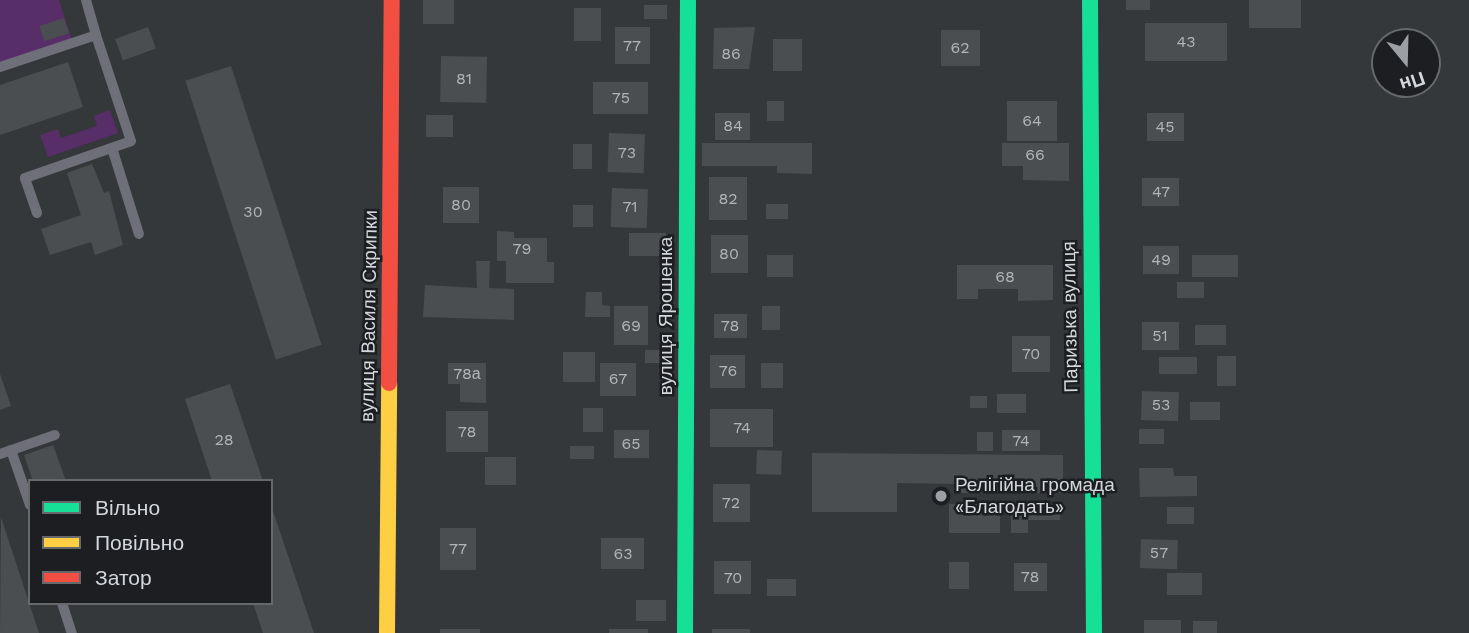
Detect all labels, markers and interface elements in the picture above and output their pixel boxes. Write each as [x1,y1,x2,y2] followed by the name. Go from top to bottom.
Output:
[1371,28,1441,98] north arrow
[1176,32,1196,52] house number: 43
[623,36,641,56] house number: 77
[950,38,970,58] house number: 62
[721,44,741,64] house number: 86
[1397,66,1428,96] text: Пн
[456,69,472,89] house number: 81
[612,88,630,108] house number: 75
[1022,111,1042,131] house number: 64
[723,116,743,136] house number: 84
[1155,117,1175,137] house number: 45
[618,143,636,163] house number: 73
[1025,145,1045,165] house number: 66
[1152,182,1170,202] house number: 47
[718,189,738,209] house number: 82
[451,195,471,215] house number: 80
[622,197,638,217] house number: 71
[243,202,263,222] house number: 30
[356,210,382,422] street label: вулиця Василя Скрипки
[655,237,677,395] street label: вулиця Ярошенка
[513,239,531,259] house number: 79
[1057,241,1083,393] street label: Паризька вулиця
[719,244,739,264] house number: 80
[1151,250,1171,270] house number: 49
[995,267,1015,287] house number: 68
[621,316,641,336] house number: 69
[721,316,739,336] house number: 78
[1152,326,1168,346] house number: 51
[1022,344,1040,364] house number: 70
[719,361,737,381] house number: 76
[453,364,481,384] house number: 78а
[609,369,627,389] house number: 67
[1152,395,1170,415] house number: 53
[733,418,751,438] house number: 74
[458,422,476,442] house number: 78
[214,430,234,450] house number: 28
[1012,431,1030,451] house number: 74
[621,434,641,454] house number: 65
[955,474,1115,518] place label: Релігійна громада «Благодать»
[28,479,273,605] legend
[933,488,949,504] marker: Релігійна громада «Благодать»
[722,493,740,513] house number: 72
[95,495,160,520] text: Вільно
[95,530,184,555] text: Повільно
[449,539,467,559] house number: 77
[1150,543,1168,563] house number: 57
[613,544,633,564] house number: 63
[95,565,152,590] text: Затор
[1021,567,1039,587] house number: 78
[724,568,742,588] house number: 70

